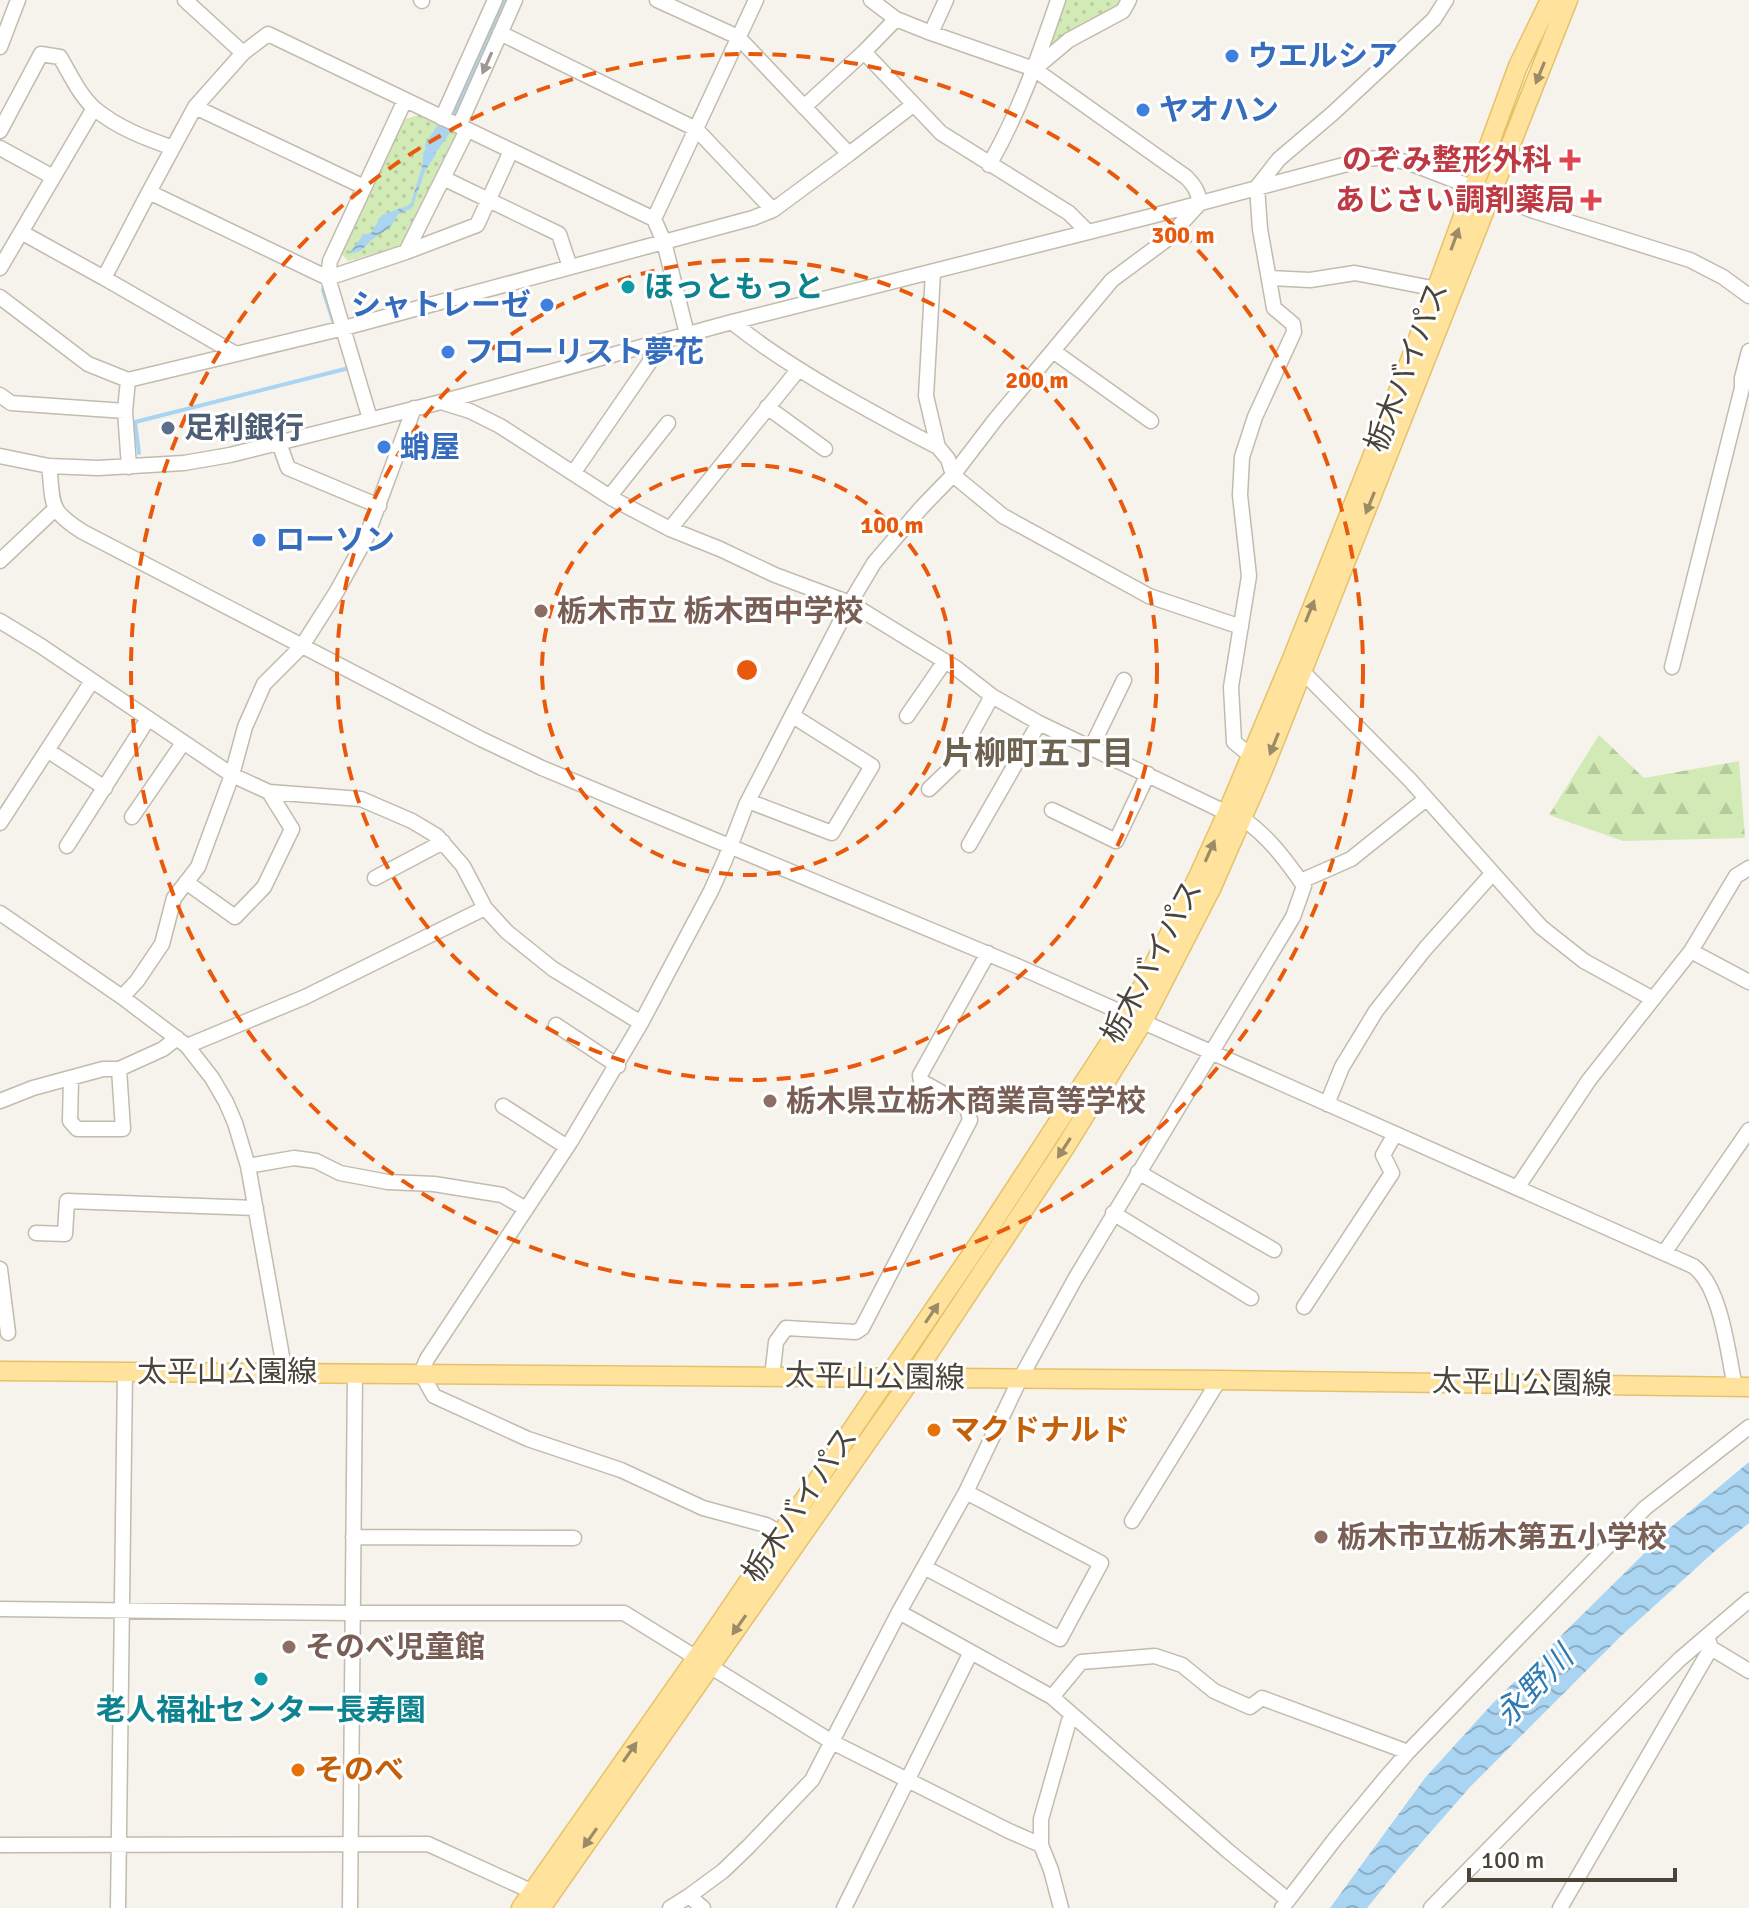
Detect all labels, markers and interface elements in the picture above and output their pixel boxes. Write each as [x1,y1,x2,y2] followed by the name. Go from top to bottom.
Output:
[1248,38,1398,75] place label: ウエルシア
[1223,47,1241,65] marker: ウエルシア
[480,51,493,75] one-way arrow
[1533,61,1546,85] one-way arrow
[1159,92,1279,129] place label: ヤオハン
[1134,101,1152,119] marker: ヤオハン
[1342,142,1552,179] place label: のぞみ整形外科
[1559,149,1581,171] marker: のぞみ整形外科
[1335,182,1575,219] place label: あじさい調剤薬局
[1582,191,1600,209] marker: あじさい調剤薬局
[1151,220,1215,250] text: 300 m
[1449,226,1462,250] one-way arrow
[644,269,824,306] place label: ほっともっと
[1358,277,1456,457] street label: 栃木バイパス
[619,278,637,296] marker: ほっともっと
[351,287,531,324] place label: シャトレーゼ
[538,296,556,314] marker: シャトレーゼ
[464,334,704,371] place label: フローリスト夢花
[439,343,457,361] marker: フローリスト夢花
[1005,365,1069,395] text: 200 m
[184,410,304,447] place label: 足利銀行
[159,419,177,437] marker: 足利銀行
[400,429,460,466] place label: 蛸屋
[375,438,393,456] marker: 蛸屋
[1363,491,1376,515] one-way arrow
[860,510,924,540] text: 100 m
[275,522,395,559] place label: ローソン
[250,531,268,549] marker: ローソン
[557,593,864,630] place label: 栃木市立 栃木西中学校
[1304,599,1317,623] one-way arrow
[532,602,550,620] marker: 栃木市立 栃木西中学校
[733,656,761,684] centre of rings
[1267,732,1280,756] one-way arrow
[942,734,1134,773] district label: 片柳町五丁目
[1203,839,1216,863] one-way arrow
[1094,874,1210,1050] street label: 栃木バイパス
[786,1083,1146,1120] place label: 栃木県立栃木商業高等学校
[761,1092,779,1110] marker: 栃木県立栃木商業高等学校
[1057,1138,1072,1159] one-way arrow
[924,1303,939,1324] one-way arrow
[137,1354,317,1391] street label: 太平山公園線
[785,1357,965,1397] street label: 太平山公園線
[1432,1363,1612,1403] street label: 太平山公園線
[950,1412,1130,1449] place label: マクドナルド
[735,1420,865,1590] street label: 栃木バイパス
[925,1421,943,1439] marker: マクドナルド
[1337,1519,1667,1556] place label: 栃木市立栃木第五小学校
[1312,1528,1330,1546] marker: 栃木市立栃木第五小学校
[732,1614,747,1635] one-way arrow
[305,1629,485,1666] place label: そのべ児童館
[1487,1636,1583,1734] water label: 永野川
[280,1638,298,1656] marker: そのべ児童館
[252,1670,270,1688] marker: 老人福祉センター長寿園
[96,1692,426,1729] place label: 老人福祉センター長寿園
[622,1742,637,1763] one-way arrow
[314,1752,404,1789] place label: そのべ
[289,1761,307,1779] marker: そのべ
[583,1828,598,1849] one-way arrow
[1469,1832,1675,1882] scale bar
[1481,1845,1544,1875] text: 100 m

